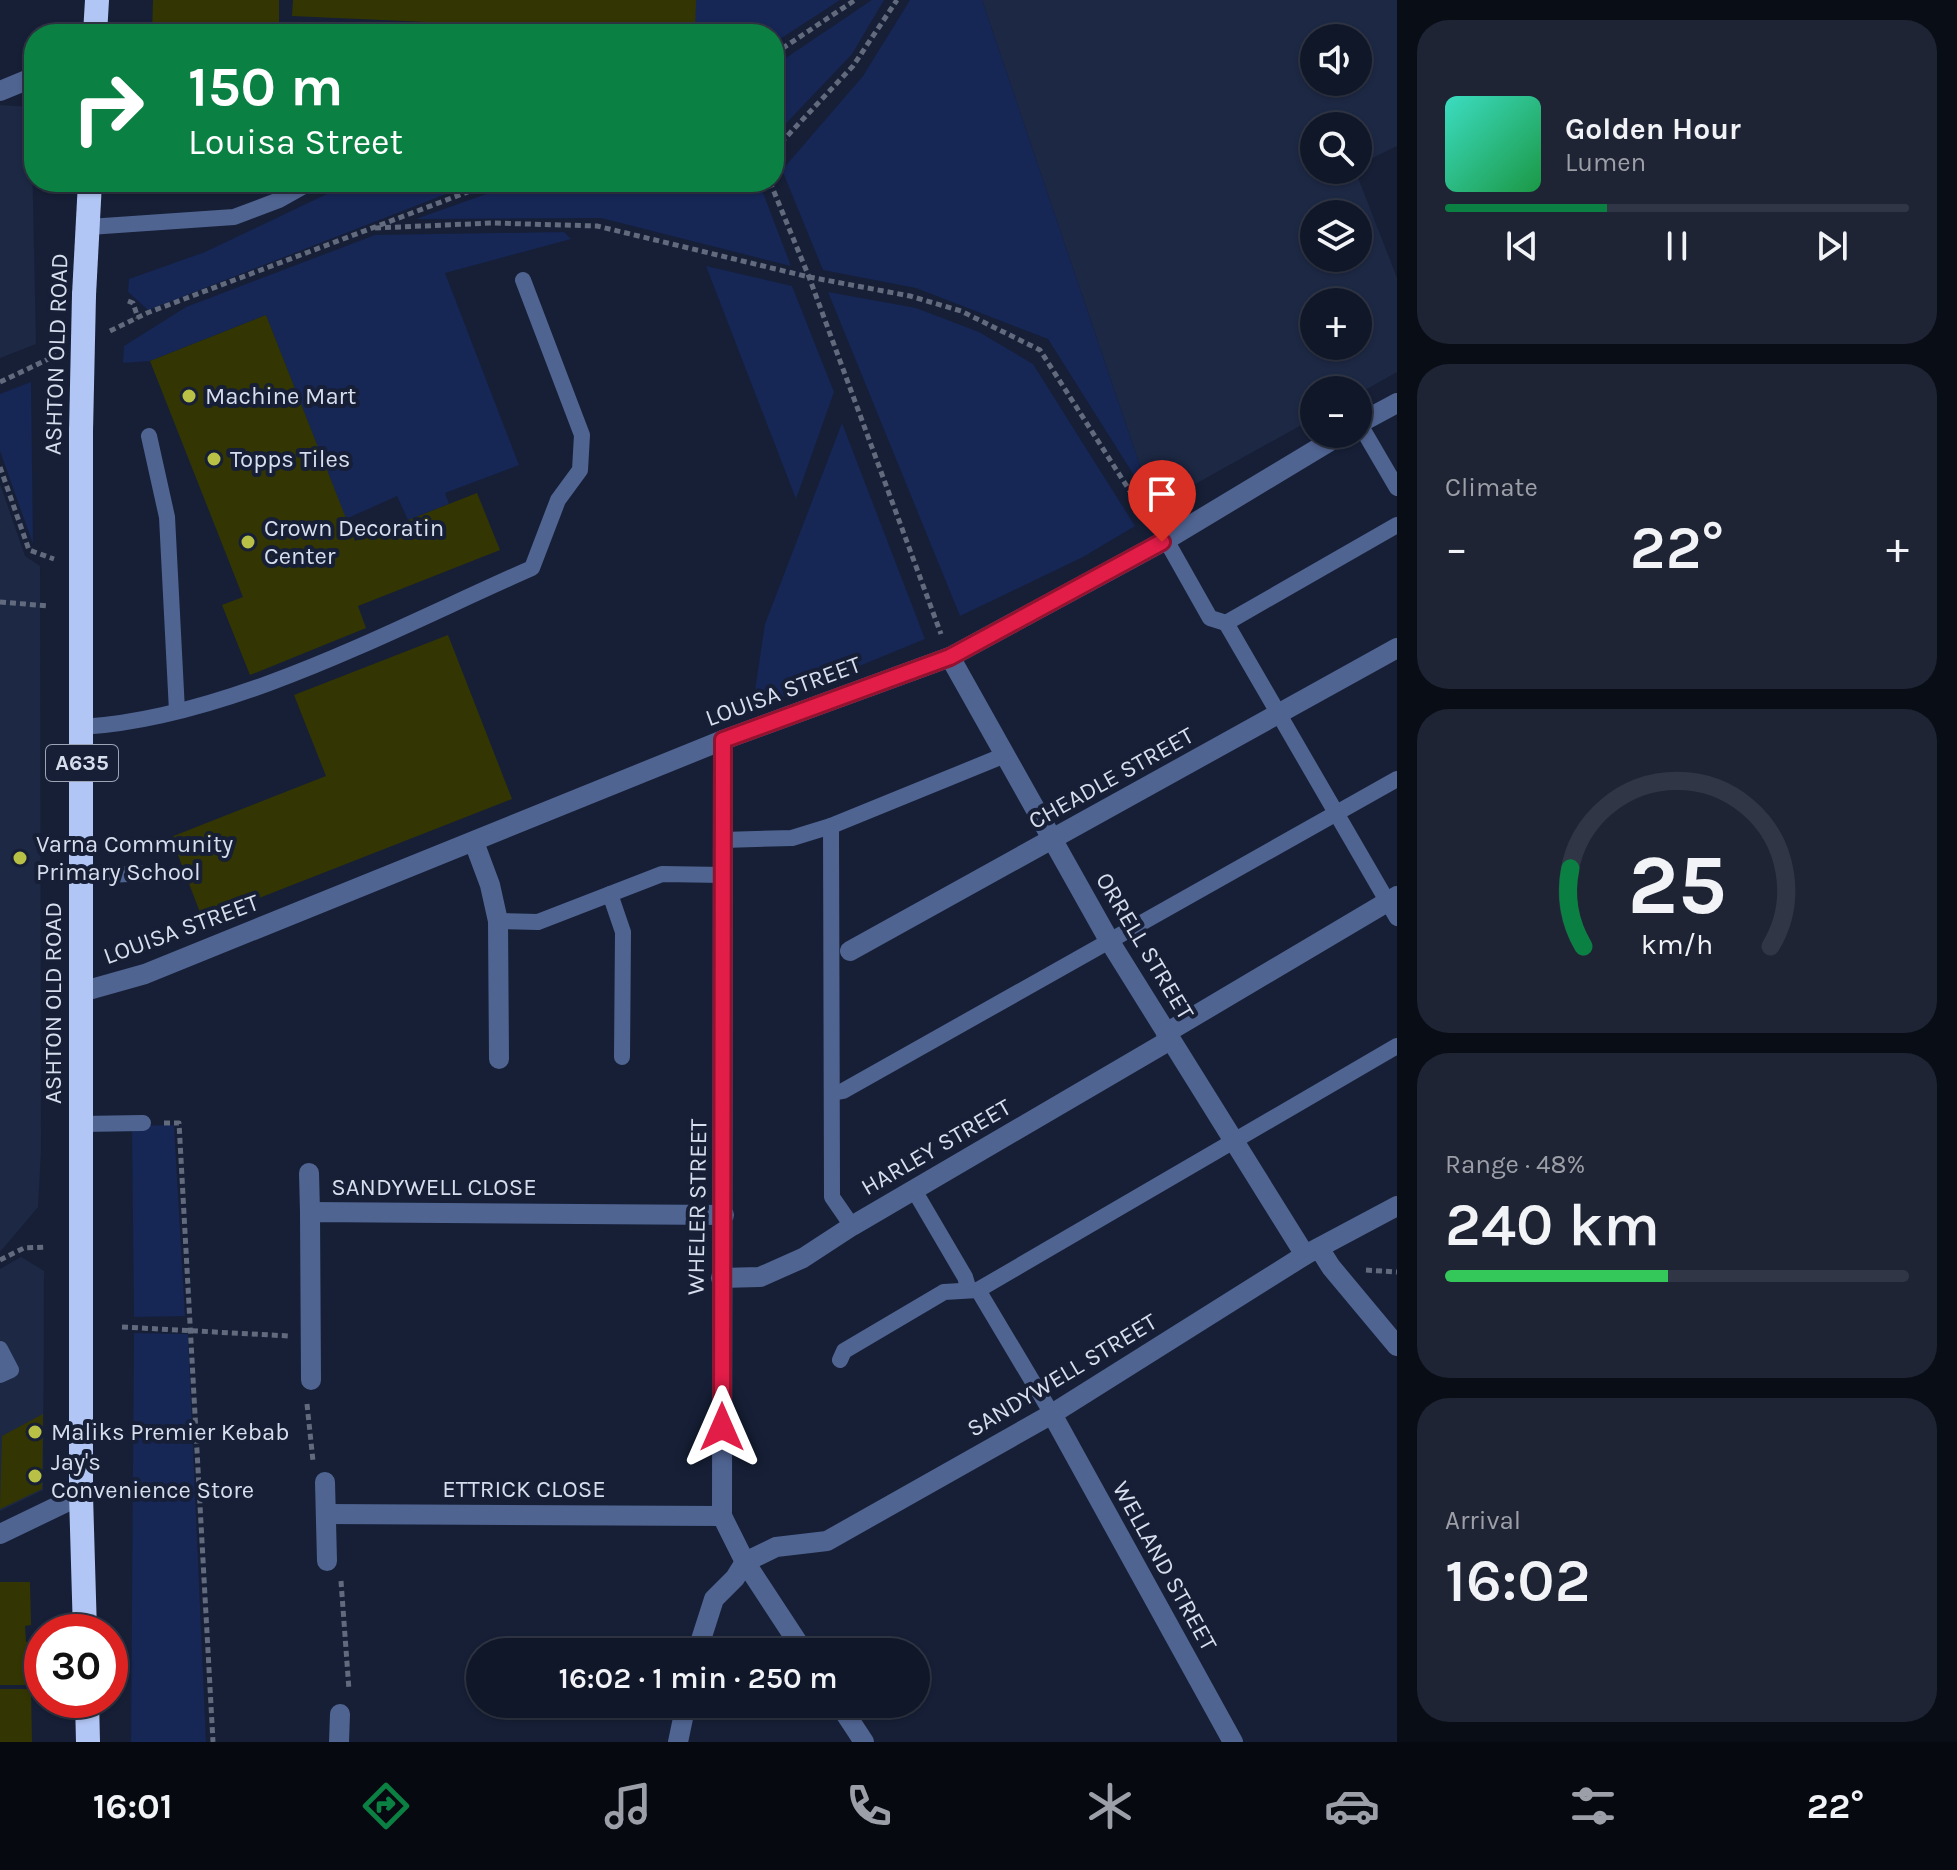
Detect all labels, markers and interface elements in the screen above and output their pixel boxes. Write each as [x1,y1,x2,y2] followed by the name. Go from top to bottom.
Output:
[1300,24,1372,448] map controls
[1300,24,1372,96] button: sound
[188,54,343,119] text: 150 m
[56,56,160,160] icon: right
[1565,111,1741,147] text: Golden Hour
[1300,112,1372,184] button: search
[188,121,403,163] text: Louisa Street
[1565,147,1646,178] text: Lumen
[1300,200,1372,272] button: layers
[1500,224,1544,268] icon: previous
[1655,224,1699,268] icon: pause
[1810,224,1854,268] icon: next
[38,253,74,455] street label: ASHTON OLD ROAD
[1300,288,1372,360] button: +
[1300,376,1372,448] button: −
[205,382,356,410] place label: Machine Mart
[180,387,198,405] marker: Machine Mart
[230,445,350,473] place label: Topps Tiles
[205,450,223,468] marker: Topps Tiles
[1128,460,1196,542] pin
[1140,472,1184,516] icon: arrive
[1445,472,1538,503] text: Climate
[1630,513,1724,583] text: 22°
[264,514,444,570] place label: Crown Decoratin Center
[1445,523,1468,574] text: −
[1886,523,1909,574] text: +
[239,533,257,551] marker: Crown Decoratin Center
[701,650,865,732] street label: LOUISA STREET
[1024,721,1198,835] street label: CHEADLE STREET
[46,745,118,781] road number: A635
[36,830,233,886] place label: Varna Community Primary School
[1628,837,1726,934] text: 25
[11,849,29,867] marker: Varna Community Primary School
[1090,867,1200,1025] street label: ORRELL STREET
[99,888,263,970] street label: LOUISA STREET
[39,902,67,1104] street label: ASHTON OLD ROAD
[1641,928,1713,961] text: km/h
[856,1093,1016,1201] street label: HARLEY STREET
[681,1119,713,1295] street label: WHELER STREET
[1445,1149,1585,1180] text: Range · 48%
[331,1173,537,1201] street label: SANDYWELL CLOSE
[1445,1190,1660,1260] text: 240 km
[962,1307,1162,1443] street label: SANDYWELL STREET
[680,1385,764,1469] position arrow
[51,1418,289,1446] place label: Maliks Premier Kebab
[26,1423,44,1441] marker: Maliks Premier Kebab
[51,1448,254,1504] place label: Jay's Convenience Store
[26,1467,44,1485] marker: Jay's Convenience Store
[442,1475,606,1503] street label: ETTRICK CLOSE
[1107,1476,1223,1656] street label: WELLAND STREET
[1445,1505,1521,1536] text: Arrival
[1445,1546,1591,1616] text: 16:02
[24,1614,128,1718] speed limit sign: 30
[558,1660,838,1696] text: 16:02 · 1 min · 250 m
[358,1778,414,1834] icon: directions
[600,1778,656,1834] icon: music
[841,1778,897,1834] icon: phone
[1082,1778,1138,1834] icon: climate
[1324,1778,1380,1834] icon: car
[1565,1778,1621,1834] icon: filters
[93,1785,173,1827] text: 16:01
[1807,1785,1864,1827] text: 22°

